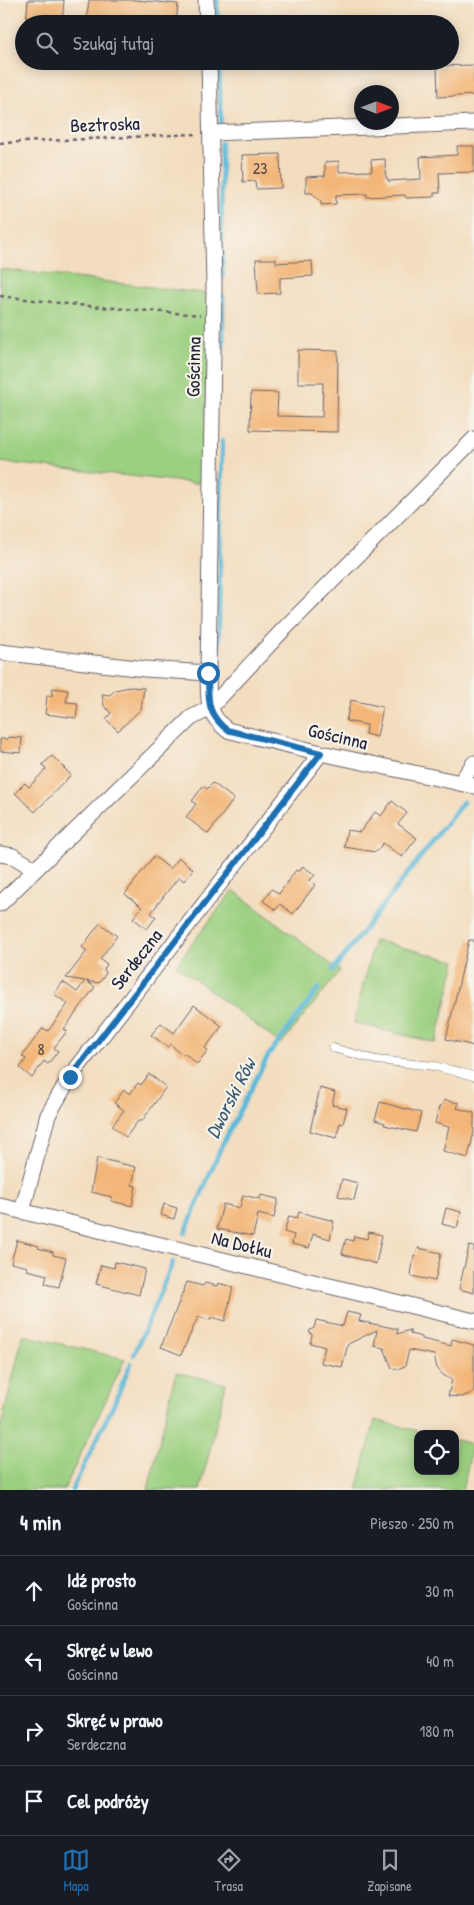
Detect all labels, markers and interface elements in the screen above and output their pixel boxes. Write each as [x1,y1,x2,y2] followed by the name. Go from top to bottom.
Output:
[15,15,459,70] search box
[33,29,61,57] icon: search
[73,30,154,56] text: Szukaj tutaj
[354,85,399,130] north arrow
[70,110,141,138] street label: Beztroska
[253,157,267,179] house number: 23
[179,336,207,397] street label: Gościnna
[197,662,220,685] route start
[306,717,371,756] street label: Gościnna
[104,923,168,995] street label: Serdeczna
[38,1038,45,1060] house number: 8
[198,1052,262,1142] water label: Dworski Rów
[59,1066,82,1089] route end
[209,1224,275,1264] street label: Na Dołku
[414,1430,459,1475] map controls
[414,1430,459,1475] button: locate
[20,1508,61,1537] text: 4 min
[370,1512,454,1534] text: Pieszo · 250 m
[67,1567,136,1593] text: Idź prosto
[20,1577,48,1605] icon: ahead
[425,1580,454,1602] text: 30 m
[67,1593,118,1615] text: Gościnna
[67,1637,152,1663] text: Skręć w lewo
[20,1647,48,1675] icon: left
[426,1650,454,1672] text: 40 m
[67,1663,118,1685] text: Gościnna
[67,1707,163,1733] text: Skręć w prawo
[20,1717,48,1745] icon: right
[420,1720,454,1742] text: 180 m
[67,1733,126,1755] text: Serdeczna
[20,1787,48,1815] icon: arrive
[67,1788,149,1814] text: Cel podróży
[62,1846,90,1895] tab: Mapa
[215,1846,243,1895] tab: Trasa
[367,1846,412,1895] tab: Zapisane

